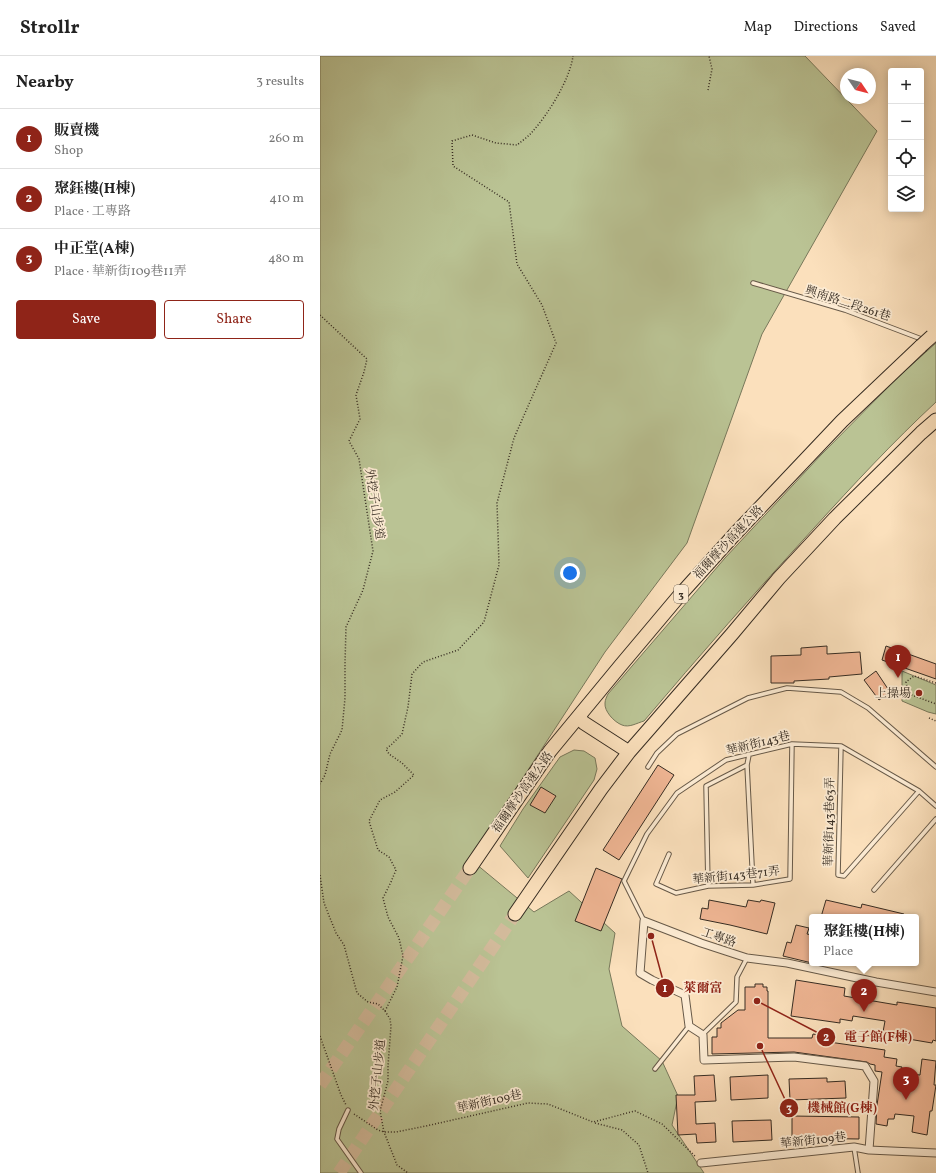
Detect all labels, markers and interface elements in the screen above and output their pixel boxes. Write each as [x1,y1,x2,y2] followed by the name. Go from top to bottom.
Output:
[20,15,80,41] text: Strollr
[744,18,772,37] text: Map
[794,18,858,37] text: Directions
[880,18,916,37] text: Saved
[840,68,876,104] north arrow
[888,68,924,212] map controls
[888,68,924,104] button: +
[16,71,74,94] text: Nearby
[256,73,304,91] text: 3 results
[888,104,924,140] button: −
[54,121,99,142] text: 販賣機
[26,130,32,148] text: 1
[269,130,304,148] text: 260 m
[888,140,924,176] button: locate
[54,142,83,160] text: Shop
[888,176,924,212] button: layers
[54,179,135,200] text: 聚鈺樓(H棟)
[26,190,32,208] text: 2
[269,190,304,208] text: 410 m
[54,203,131,221] text: Place · 工專路
[54,239,134,260] text: 中正堂(A棟)
[26,250,32,268] text: 3
[268,250,304,268] text: 480 m
[54,263,186,281] text: Place · 華新街109巷11弄
[803,283,893,325] street label: 興南路二段261巷
[16,300,156,339] button: Save
[164,300,304,339] button: Share
[360,467,388,541] street label: 外挖子山步道
[690,502,767,583] street label: 福爾摩沙高速公路
[560,563,580,583] your location
[674,585,688,603] road number: 3
[885,645,911,678] pin: 1
[875,686,911,702] place label: 上操場
[914,688,924,698] marker: 上操場
[725,728,792,760] street label: 華新街143巷
[489,749,557,836] street label: 福爾摩沙高速公路
[821,777,839,867] street label: 華新街143巷63弄
[692,863,781,889] street label: 華新街143巷71弄
[809,914,919,966] popup
[823,922,905,943] text: 聚鈺樓(H棟)
[699,925,738,951] street label: 工專路
[823,943,853,961] text: Place
[655,975,730,1000] callout: 萊爾富
[851,979,877,1012] pin: 2
[683,980,723,998] text: 萊爾富
[663,981,668,997] text: 1
[816,1024,920,1049] callout: 電子館(F棟)
[844,1029,912,1047] text: 電子館(F棟)
[823,1030,829,1046] text: 2
[366,1038,390,1112] street label: 外挖子山步道
[893,1067,919,1100] pin: 3
[455,1087,523,1117] street label: 華新街109巷
[779,1095,885,1120] callout: 機械館(G棟)
[807,1100,877,1118] text: 機械館(G棟)
[786,1101,792,1117] text: 3
[779,1130,847,1152] street label: 華新街109巷

